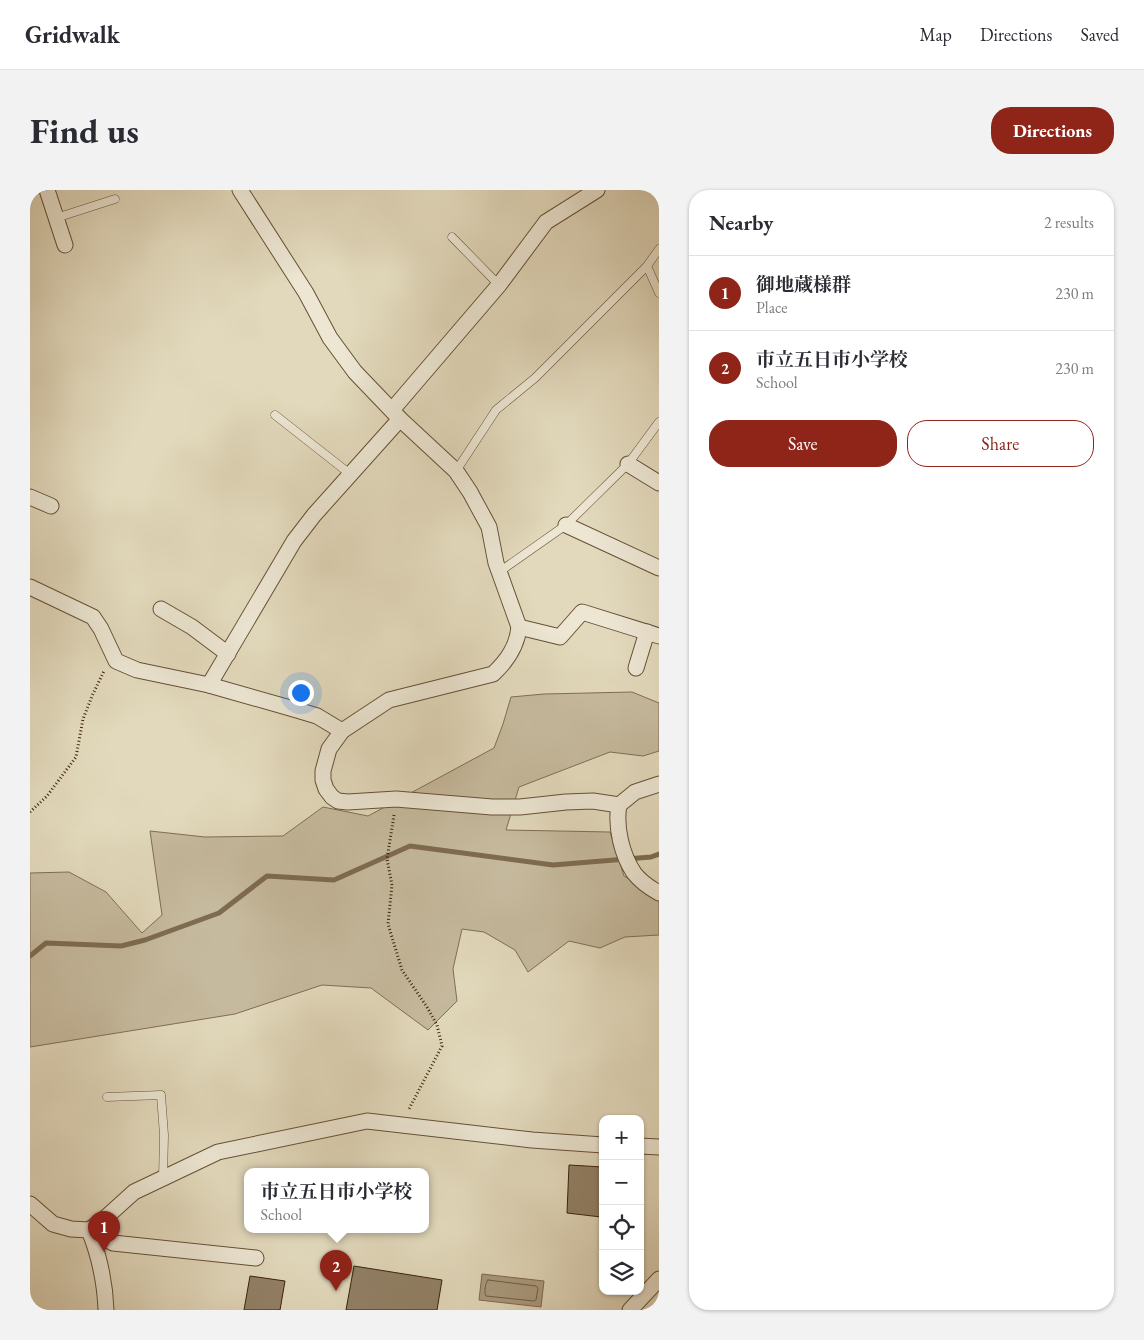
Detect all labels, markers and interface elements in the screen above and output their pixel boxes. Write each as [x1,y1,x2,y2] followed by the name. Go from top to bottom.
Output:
[25,19,120,50] text: Gridwalk
[920,23,952,46] text: Map
[980,23,1052,46] text: Directions
[1080,23,1119,46] text: Saved
[991,107,1114,154] button: Directions
[30,108,139,153] text: Find us
[709,209,773,236] text: Nearby
[1044,212,1094,233] text: 2 results
[756,272,851,297] text: 御地蔵様群
[721,283,729,304] text: 1
[1055,283,1094,304] text: 230 m
[756,297,788,318] text: Place
[756,347,908,372] text: 市立五日市小学校
[721,358,729,379] text: 2
[1055,358,1094,379] text: 230 m
[756,372,798,393] text: School
[709,420,897,467] button: Save
[907,420,1094,467] button: Share
[288,680,314,706] your location
[599,1115,644,1295] map controls
[599,1115,644,1160] button: +
[599,1160,644,1205] button: −
[244,1168,429,1233] popup
[260,1179,413,1204] text: 市立五日市小学校
[260,1204,302,1225] text: School
[599,1205,644,1250] button: locate
[88,1211,120,1252] pin: 1
[320,1250,352,1291] pin: 2
[599,1250,644,1295] button: layers

